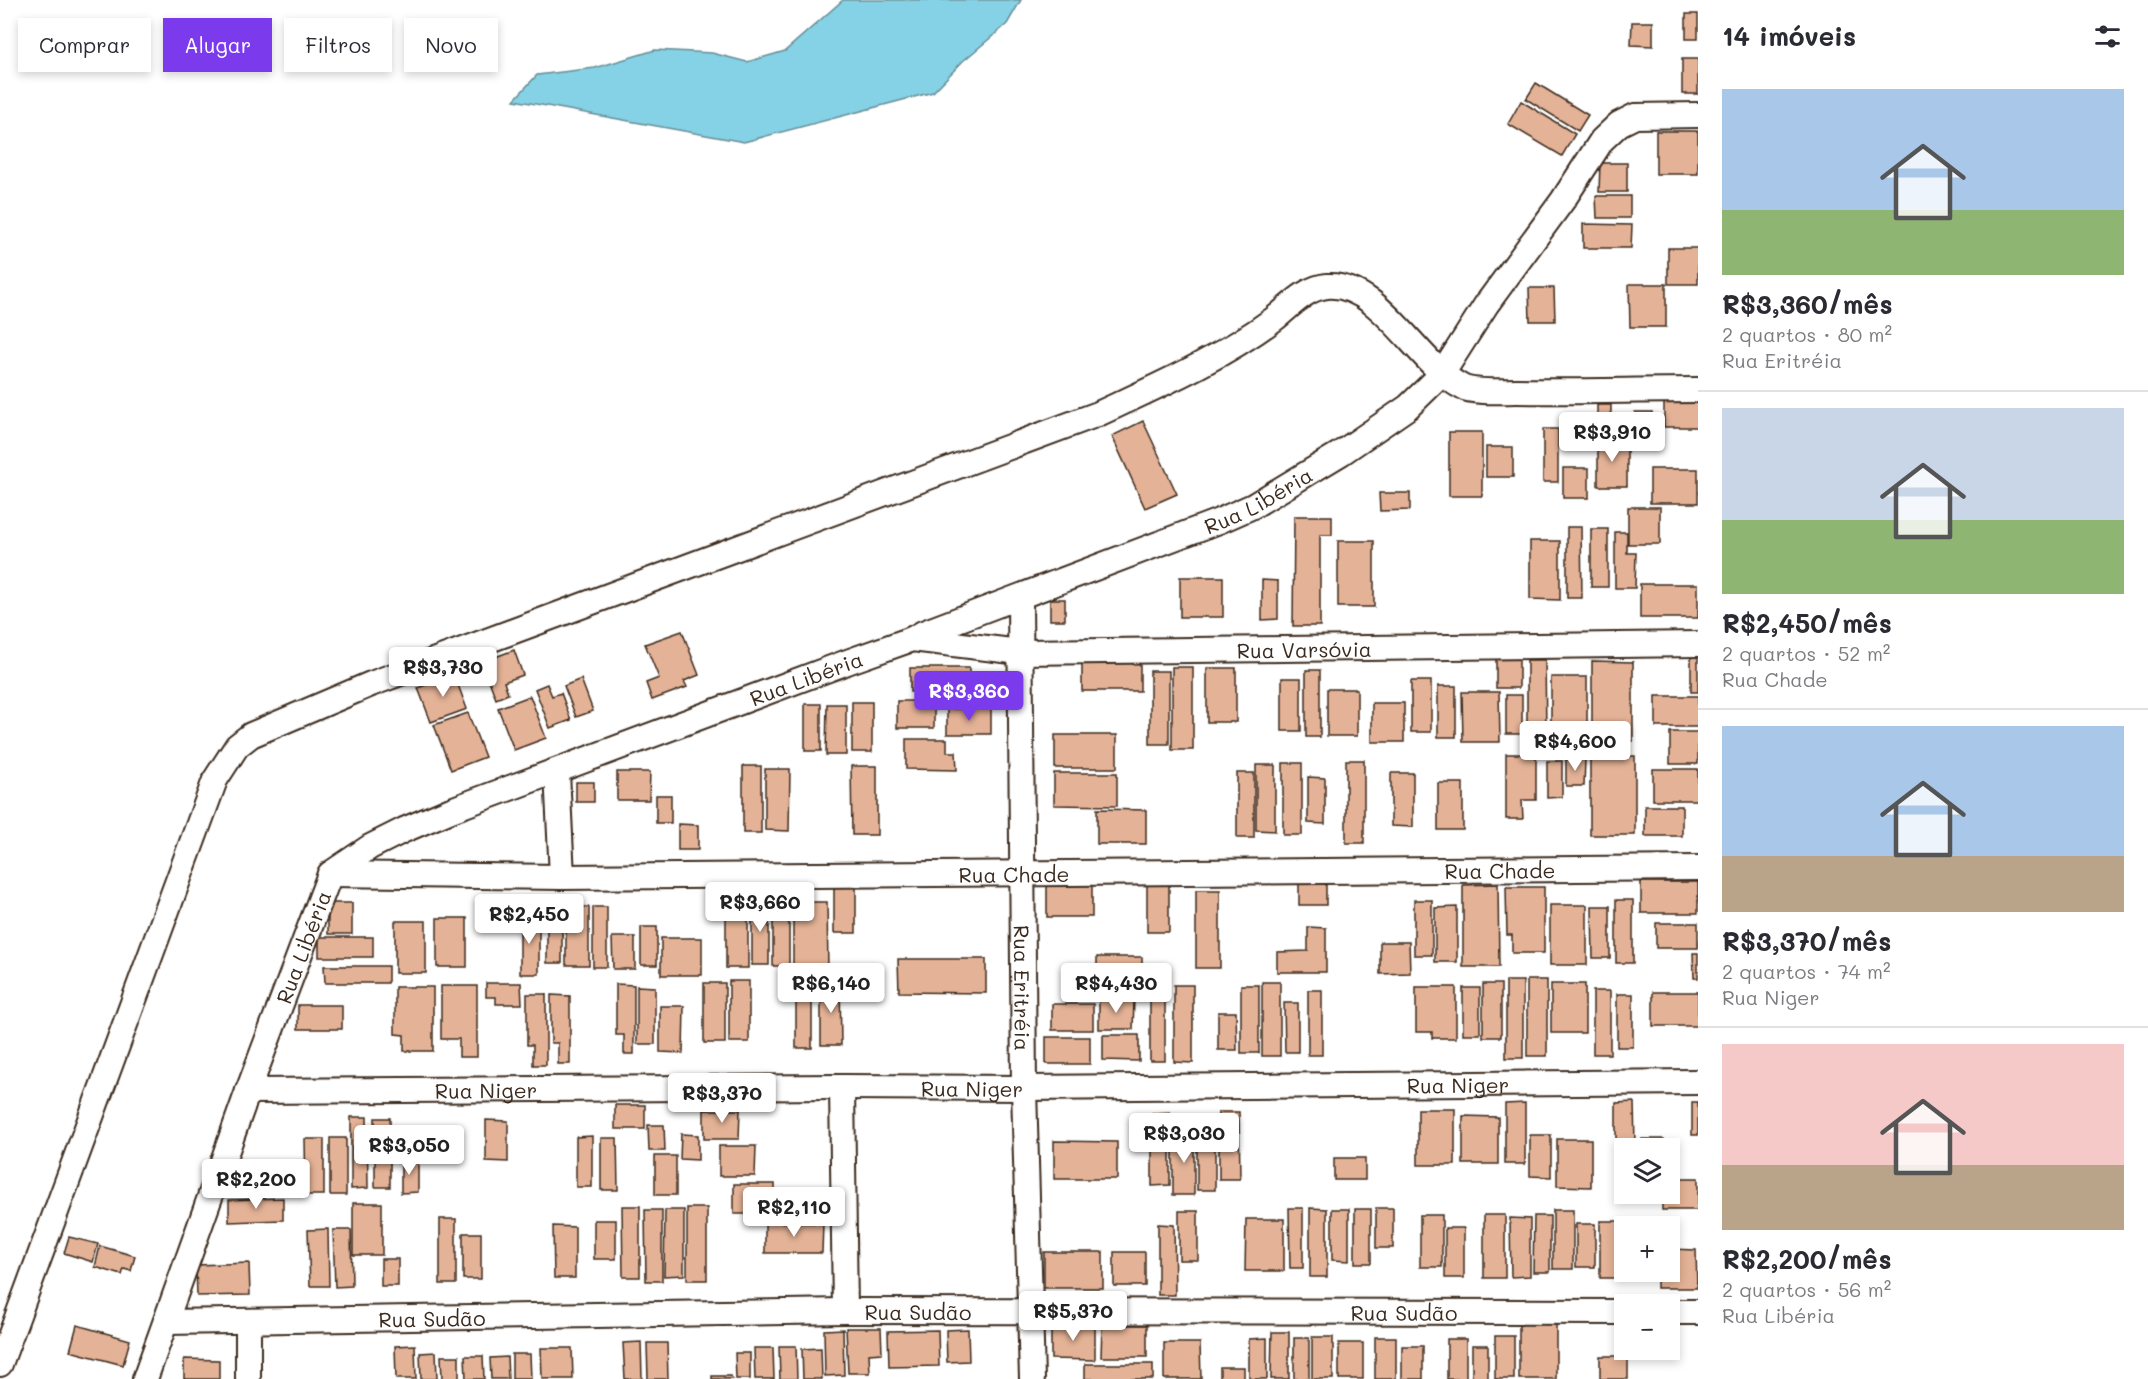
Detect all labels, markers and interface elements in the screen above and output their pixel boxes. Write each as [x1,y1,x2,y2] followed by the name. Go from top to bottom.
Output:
[18,18,151,72] chip: Comprar
[163,18,272,72] chip: Alugar
[284,18,392,72] chip: Filtros
[404,18,498,72] chip: Novo
[1722,19,1856,53] text: 14 imóveis
[2091,20,2124,53] icon: filters
[1869,128,1977,236] icon: home
[1722,287,1893,321] text: R$3,360/mês
[1722,321,1892,347] text: 2 quartos · 80 m²
[1722,347,1842,373] text: Rua Eritréia
[1557,412,1667,463] pin: R$3,910
[1573,418,1651,444] text: R$3,910
[1869,447,1977,555] icon: home
[1200,460,1317,539] street label: Rua Libéria
[1722,606,1892,640] text: R$2,450/mês
[1236,634,1372,663] street label: Rua Varsóvia
[1722,640,1890,666] text: 2 quartos · 52 m²
[746,644,866,711] street label: Rua Libéria
[388,647,498,698] pin: R$3,730
[403,653,483,679] text: R$3,730
[1722,666,1828,692] text: Rua Chade
[914,671,1024,722] pin: R$3,360
[928,677,1010,703] text: R$3,360
[1520,721,1630,772] pin: R$4,600
[1534,727,1616,753] text: R$4,600
[1869,765,1977,873] icon: home
[1444,856,1556,884] street label: Rua Chade
[958,859,1070,887] street label: Rua Chade
[705,882,815,933] pin: R$3,660
[269,887,336,1007] street label: Rua Libéria
[719,888,801,914] text: R$3,660
[474,894,584,945] pin: R$2,450
[489,900,569,926] text: R$2,450
[1722,924,1891,958] text: R$3,370/mês
[1009,925,1037,1051] street label: Rua Eritréia
[1722,958,1890,984] text: 2 quartos · 74 m²
[776,963,886,1014] pin: R$6,140
[1061,963,1171,1014] pin: R$4,430
[792,969,870,995] text: R$6,140
[1075,969,1157,995] text: R$4,430
[1722,984,1820,1010] text: Rua Niger
[1407,1070,1509,1098] street label: Rua Niger
[667,1073,777,1124] pin: R$3,370
[921,1074,1023,1101] street label: Rua Niger
[435,1076,537,1103] street label: Rua Niger
[682,1079,762,1105] text: R$3,370
[1869,1083,1977,1191] icon: home
[1129,1113,1239,1164] pin: R$3,030
[1143,1119,1225,1145] text: R$3,030
[354,1125,464,1176] pin: R$3,050
[368,1131,450,1157] text: R$3,050
[1614,1138,1680,1360] map controls
[1614,1138,1680,1204] button: layers
[201,1159,311,1210] pin: R$2,200
[216,1165,296,1191] text: R$2,200
[739,1187,849,1238] pin: R$2,110
[757,1193,831,1219] text: R$2,110
[1614,1216,1680,1282] button: +
[1722,1242,1892,1276] text: R$2,200/mês
[1722,1276,1891,1302] text: 2 quartos · 56 m²
[1018,1291,1128,1342] pin: R$5,370
[1614,1294,1680,1360] button: −
[1033,1297,1113,1323] text: R$5,370
[864,1298,971,1325] street label: Rua Sudão
[1350,1298,1457,1325] street label: Rua Sudão
[1722,1302,1835,1328] text: Rua Libéria
[378,1303,486,1332] street label: Rua Sudão

